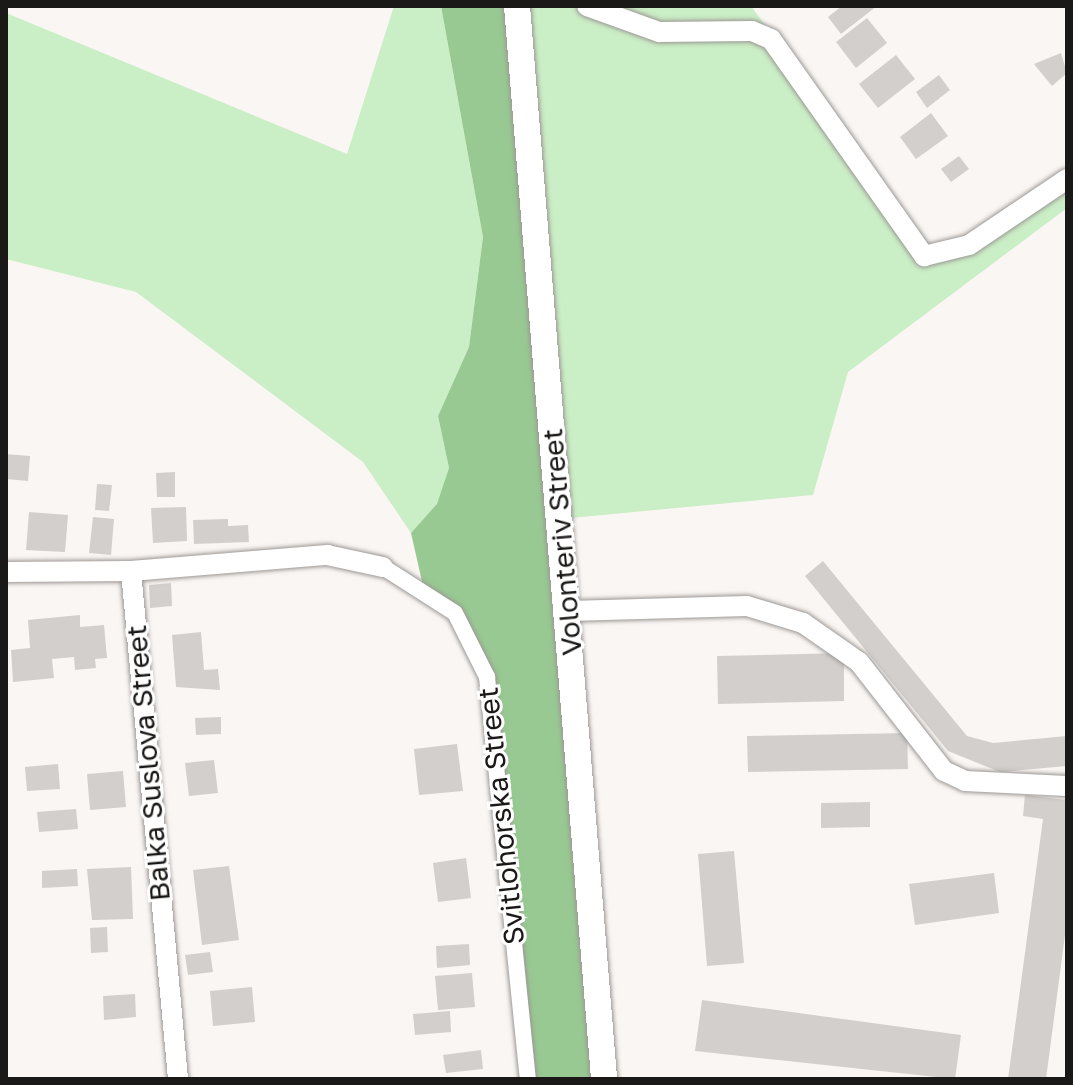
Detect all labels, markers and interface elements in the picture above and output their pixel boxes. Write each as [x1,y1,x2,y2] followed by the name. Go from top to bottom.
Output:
[535,427,589,657] street label: Volonteriv Street
[119,624,177,902] street label: Balka Suslova Street
[471,686,531,946] street label: Svitlohorska Street

